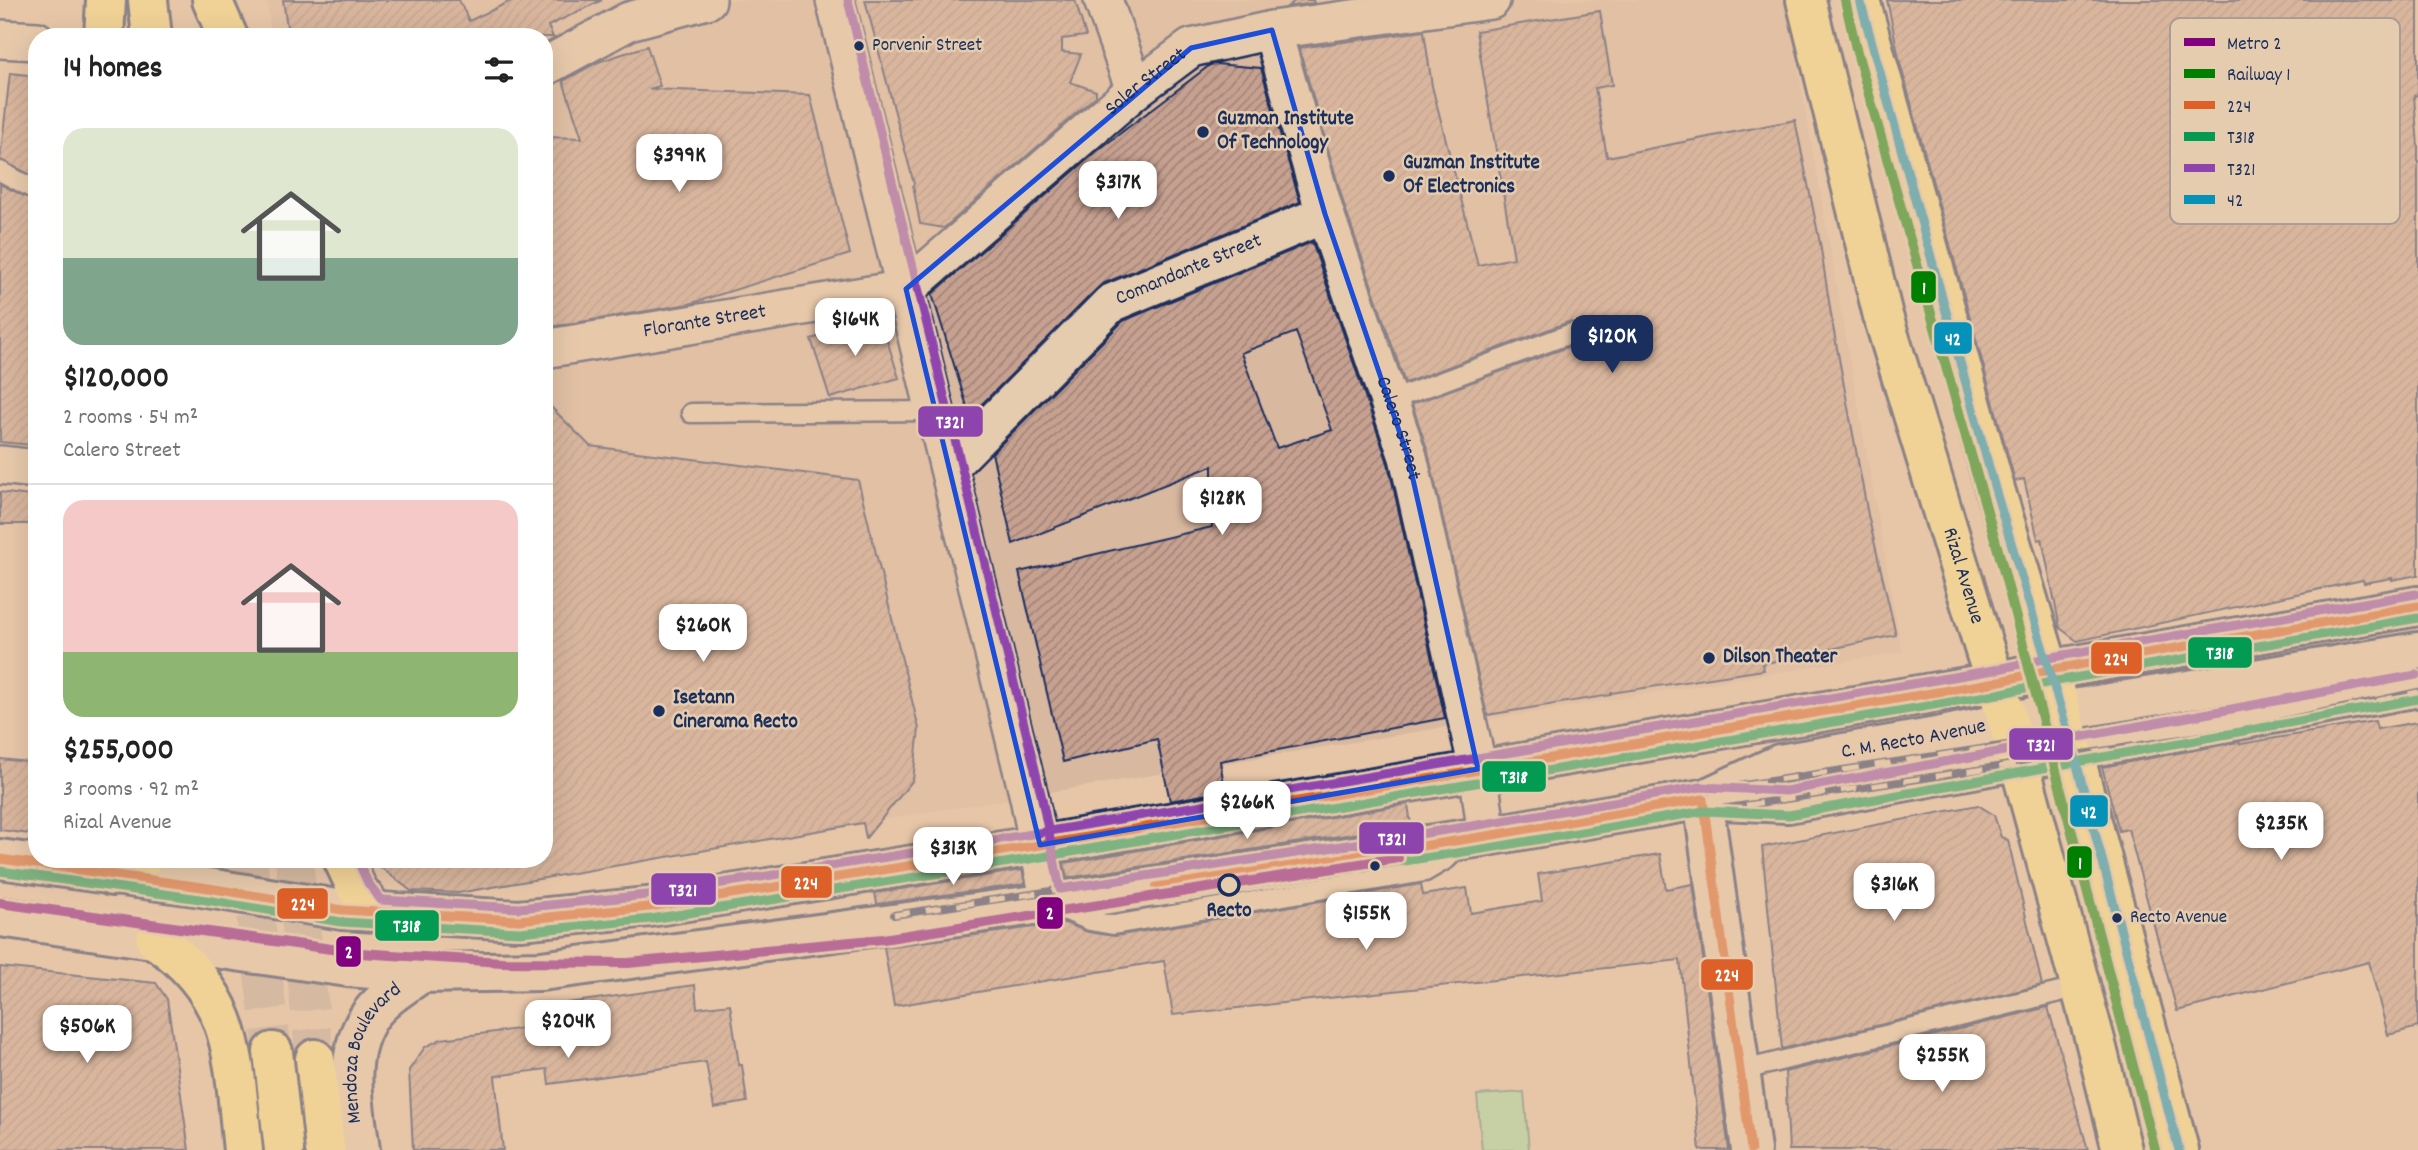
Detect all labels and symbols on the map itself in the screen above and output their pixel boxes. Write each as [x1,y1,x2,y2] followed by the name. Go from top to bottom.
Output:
[2170,18,2400,224] legend
[2227,32,2282,59] text: Metro 2
[872,33,982,60] place label: Porvenir Street
[852,39,866,53] marker: Porvenir Street
[1099,41,1194,124] street label: Soler Street
[2227,63,2291,90] text: Railway 1
[2227,95,2252,122] text: 224
[1217,105,1354,159] place label: Guzman Institute Of Technology
[1195,124,1211,140] marker: Guzman Institute Of Technology
[2227,126,2255,153] text: T318
[630,134,728,194] pin: $399K
[1403,149,1540,203] place label: Guzman Institute Of Electronics
[2227,158,2256,185] text: T321
[1069,162,1167,221] pin: $317K
[1381,168,1397,184] marker: Guzman Institute Of Electronics
[2227,189,2243,216] text: 42
[1111,227,1267,314] street label: Comandante Street
[1910,270,1937,304] line badge: 1
[1922,277,1926,304] text: 1
[641,297,769,347] street label: Florante Street
[806,298,904,358] pin: $164K
[1563,316,1661,375] pin: $120K
[1933,321,1973,355] line badge: 42
[1945,328,1961,355] text: 42
[1367,373,1428,483] street label: Calero Street
[917,405,984,438] line badge: T321
[936,411,964,438] text: T321
[1173,477,1271,537] pin: $128K
[1933,524,1991,628] street label: Rizal Avenue
[654,604,752,664] pin: $260K
[2187,636,2253,669] line badge: T318
[2090,641,2143,675] line badge: 224
[2206,642,2234,669] text: T318
[1723,643,1838,673] place label: Dilson Theater
[2104,648,2128,675] text: 224
[1701,650,1717,666] marker: Dilson Theater
[673,684,798,738] place label: Isetann Cinerama Recto
[651,703,667,719] marker: Isetann Cinerama Recto
[1839,712,1989,768] street label: C. M. Recto Avenue
[2008,727,2074,761] line badge: T321
[2027,734,2055,761] text: T321
[1481,760,1547,793] line badge: T318
[1500,766,1528,793] text: T318
[1198,782,1296,841] pin: $266K
[2069,794,2109,828] line badge: 42
[2081,801,2097,828] text: 42
[2232,802,2330,862] pin: $235K
[1358,821,1425,855] line badge: T321
[904,828,1002,887] pin: $313K
[1378,828,1406,855] text: T321
[2066,845,2093,879] line badge: 1
[2078,852,2082,879] text: 1
[1368,859,1382,873] unlabelled marker
[1845,864,1943,923] pin: $316K
[780,865,833,899] line badge: 224
[650,872,717,906] line badge: T321
[794,872,818,899] text: 224
[1218,874,1240,896] marker: Recto
[669,879,697,906] text: T321
[276,887,329,920] line badge: 224
[1317,892,1415,952] pin: $155K
[291,893,315,920] text: 224
[1036,896,1064,930] line badge: 2
[1206,897,1252,927] place label: Recto
[1046,902,1054,929] text: 2
[2130,905,2227,932] place label: Recto Avenue
[374,909,440,942] line badge: T318
[2110,911,2124,925] marker: Recto Avenue
[393,915,421,942] text: T318
[335,935,362,968] line badge: 2
[345,941,353,968] text: 2
[1700,958,1754,991] line badge: 224
[1715,964,1739,991] text: 224
[337,976,409,1125] street label: Mendoza Boulevard
[519,1000,617,1060] pin: $204K
[38,1006,136,1065] pin: $506K
[1893,1034,1991,1094] pin: $255K

